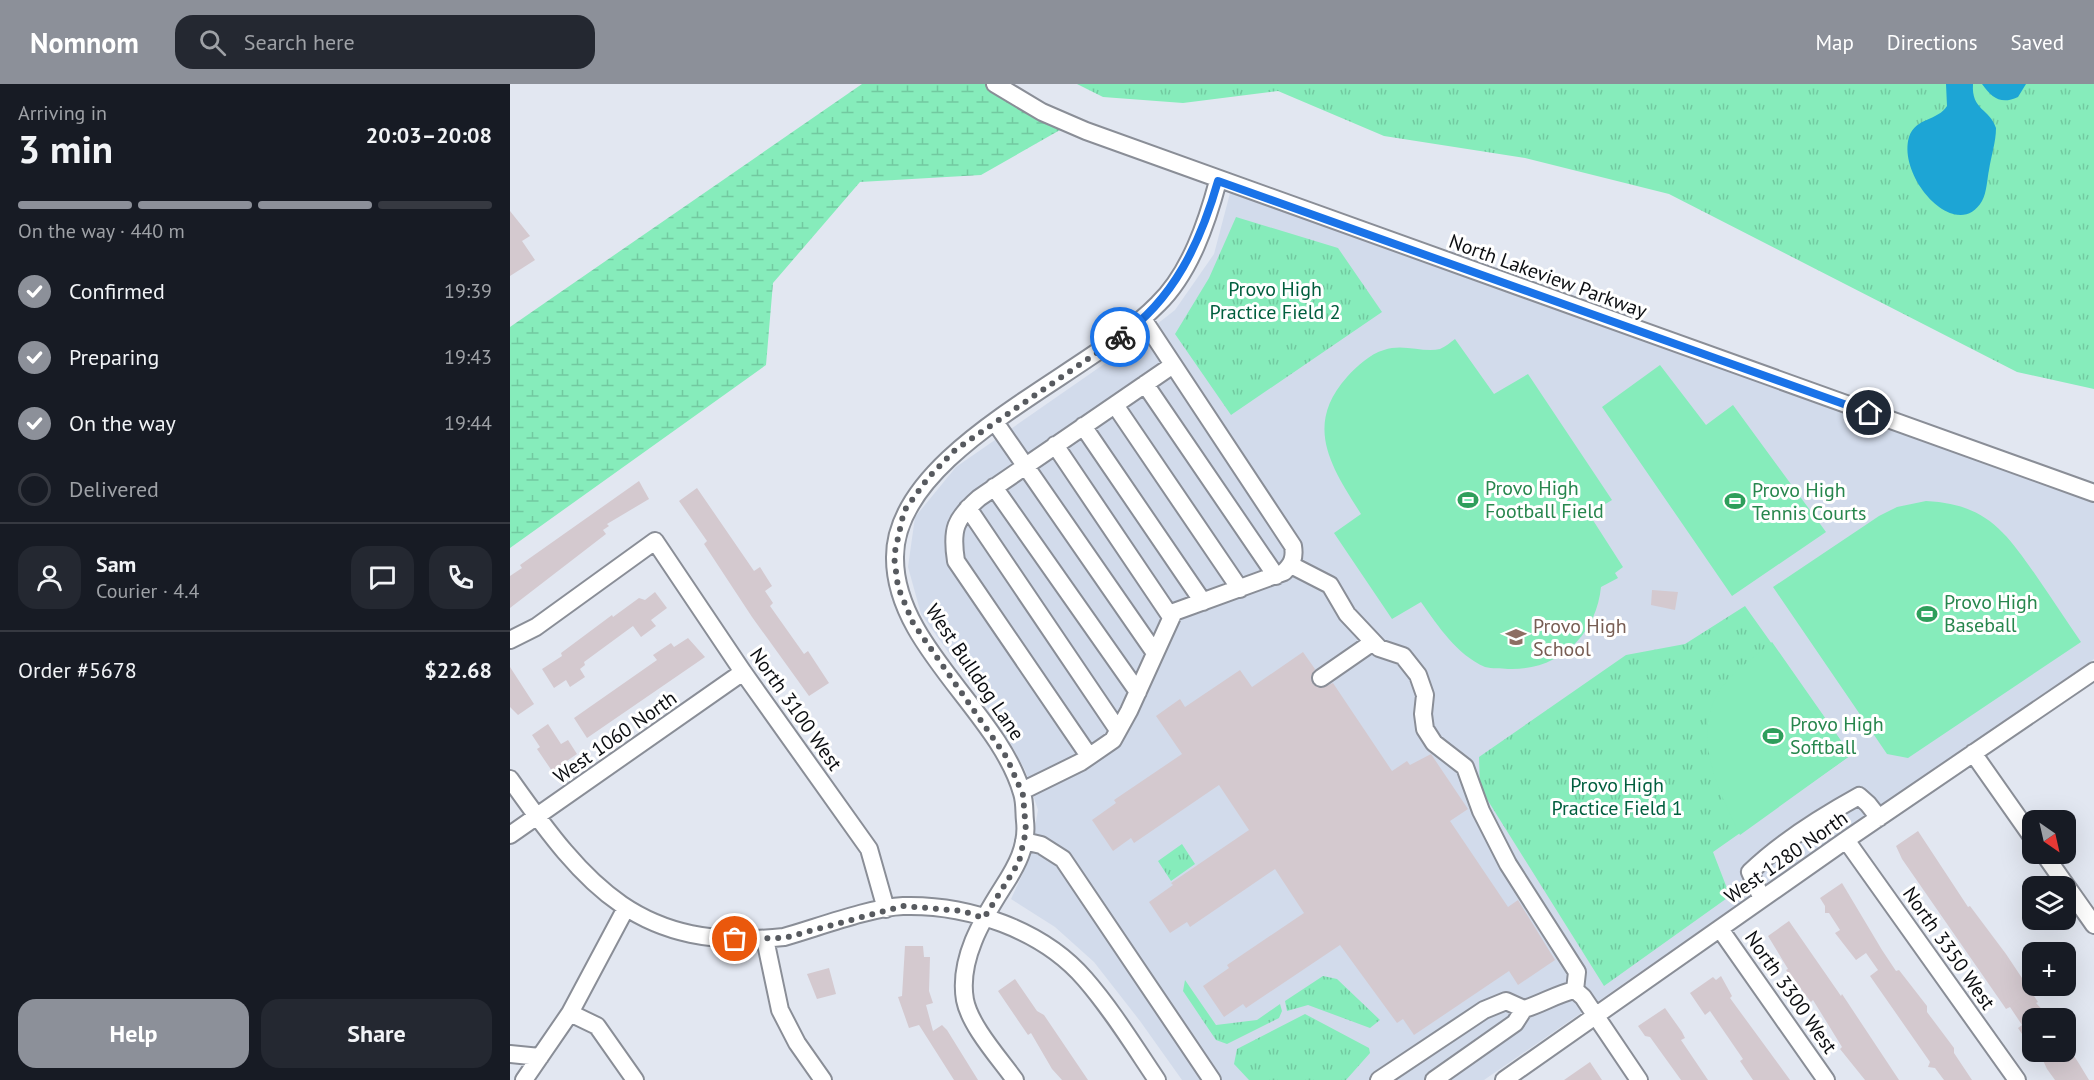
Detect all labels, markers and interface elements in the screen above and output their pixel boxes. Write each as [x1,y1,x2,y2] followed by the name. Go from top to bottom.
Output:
[175,15,595,69] search box
[30,24,139,61] text: Nomnom
[196,26,229,59] icon: search
[244,28,355,56] text: Search here
[1815,29,1854,56] text: Map
[1887,29,1978,56] text: Directions
[2011,29,2064,56] text: Saved
[18,100,107,126] text: Arriving in
[366,121,492,149] text: 20:03–20:08
[18,123,113,174] text: 3 min
[18,218,185,244] text: On the way · 440 m
[1445,228,1651,324] street label: North Lakeview Parkway
[18,275,51,308] icon: check
[1209,276,1341,325] park label: Provo High Practice Field 2
[69,277,165,305] text: Confirmed
[444,278,492,304] text: 19:39
[1090,307,1150,367] courier
[1104,321,1137,354] icon: bike
[18,341,51,374] icon: check
[69,343,159,371] text: Preparing
[444,344,492,370] text: 19:43
[1843,387,1894,438] pin
[1852,396,1885,429] icon: home
[18,407,51,440] icon: check
[69,409,176,437] text: On the way
[444,410,492,436] text: 19:44
[69,475,159,503] text: Delivered
[1485,475,1604,524] place label: Provo High Football Field
[1752,477,1867,526] place label: Provo High Tennis Courts
[1456,488,1480,512] sports icon: Provo High Football Field
[1723,489,1747,513] sports icon: Provo High Tennis Courts
[18,546,81,609] button: person
[351,546,414,609] button: chat
[429,546,492,609] button: phone
[96,550,136,578] text: Sam
[96,578,199,604] text: Courier · 4.4
[1944,589,2038,638] place label: Provo High Baseball
[920,599,1030,745] street label: West Bulldog Lane
[1915,602,1939,626] sports icon: Provo High Baseball
[1533,613,1627,662] place label: Provo High School
[1504,625,1528,649] school or university icon: Provo High School
[744,642,848,776] street label: North 3100 West
[18,656,137,684] text: Order #5678
[424,656,492,684] text: $22.68
[548,685,682,789] street label: West 1060 North
[1790,711,1884,760] place label: Provo High Softball
[1761,724,1785,748] sports icon: Provo High Softball
[1551,772,1683,821] park label: Provo High Practice Field 1
[1719,805,1853,909] street label: West 1280 North
[2022,810,2076,864] north arrow
[2022,810,2076,1062] map controls
[2022,876,2076,930] button: layers
[1897,881,2001,1015] street label: North 3350 West
[709,913,760,964] pin
[718,922,751,955] icon: bag
[1739,925,1843,1059] street label: North 3300 West
[2022,942,2076,996] button: +
[18,999,249,1068] button: Help
[261,999,492,1068] button: Share
[2022,1008,2076,1062] button: −

